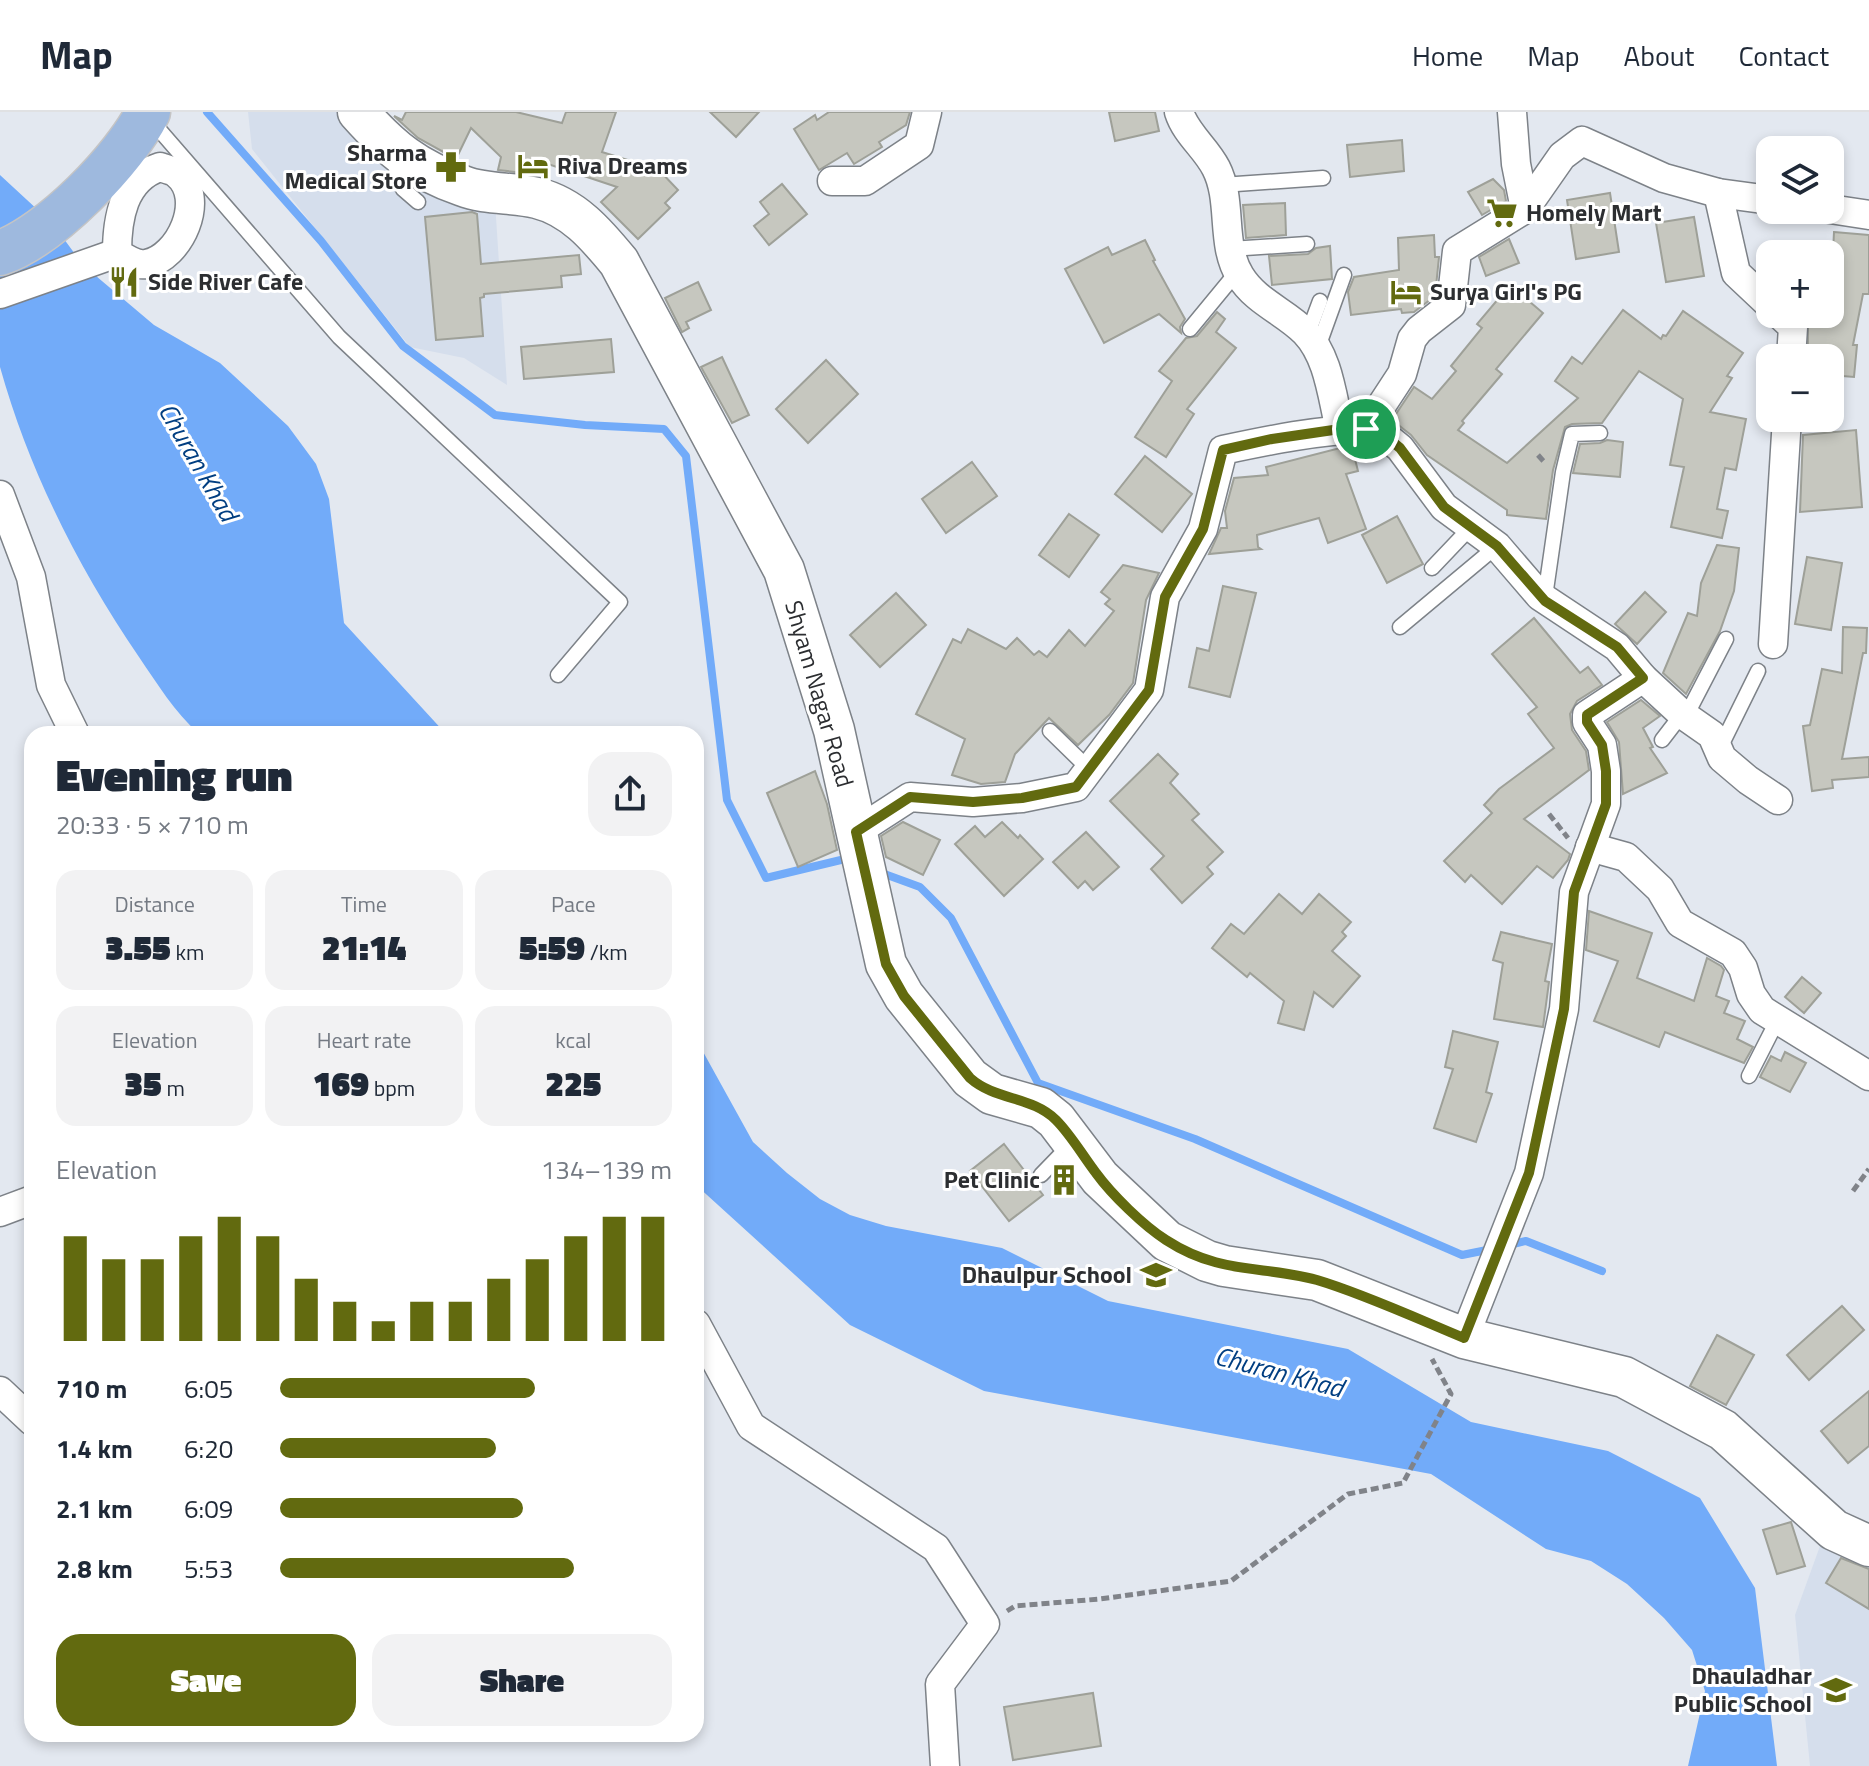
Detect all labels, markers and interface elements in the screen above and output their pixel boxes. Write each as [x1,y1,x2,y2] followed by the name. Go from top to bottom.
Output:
[40,26,113,84] text: Map
[1412,34,1483,77] text: Home
[1527,34,1580,77] text: Map
[1624,34,1694,77] text: About
[1738,34,1829,77] text: Contact
[285,134,427,198] place label: Sharma Medical Store
[1756,136,1844,432] map controls
[1756,136,1844,224] button: layers
[557,147,688,183] place label: Riva Dreams
[516,149,550,183] hotel icon: Riva Dreams
[434,150,468,184] pharmacy icon: Sharma Medical Store
[1526,194,1662,230] place label: Homely Mart
[1485,196,1519,230] supermarket icon: Homely Mart
[1756,240,1844,328] button: +
[148,263,303,299] place label: Side River Cafe
[107,265,141,299] restaurant icon: Side River Cafe
[1430,273,1582,309] place label: Surya Girl's PG
[1389,275,1423,309] hotel icon: Surya Girl's PG
[1756,344,1844,432] button: −
[149,395,250,531] water label: Churan Khad
[1332,395,1400,463] pin
[1344,407,1388,451] icon: arrive
[776,596,864,791] street label: Shyam Nagar Road
[56,741,293,808] text: Evening run
[588,752,672,836] button: share
[56,805,249,844] text: 20:33 · 5 × 710 m
[114,887,195,921] text: Distance
[341,887,387,921] text: Time
[551,887,596,921] text: Pace
[105,921,171,973] text: 3.55
[322,921,406,973] text: 21:14
[519,921,585,973] text: 5:59
[171,935,204,969] text: km
[585,935,628,969] text: /km
[112,1023,197,1057] text: Elevation
[317,1023,411,1057] text: Heart rate
[555,1023,591,1057] text: kcal
[124,1057,162,1109] text: 35
[313,1057,369,1109] text: 169
[545,1057,601,1109] text: 225
[162,1071,185,1105] text: m
[369,1071,415,1105] text: bpm
[56,1150,157,1189] text: Elevation
[541,1150,672,1189] text: 134–139 m
[944,1161,1040,1197] place label: Pet Clinic
[1047,1163,1081,1197] building icon: Pet Clinic
[962,1256,1132,1292] place label: Dhaulpur School
[1139,1258,1173,1292] school or university icon: Dhaulpur School
[1211,1336,1350,1408] water label: Churan Khad
[56,1369,127,1408] text: 710 m
[184,1369,233,1408] text: 6:05
[56,1429,133,1468] text: 1.4 km
[184,1429,233,1468] text: 6:20
[56,1489,133,1528] text: 2.1 km
[184,1489,233,1528] text: 6:09
[56,1549,133,1588] text: 2.8 km
[184,1549,233,1588] text: 5:53
[56,1634,356,1726] button: Save
[372,1634,672,1726] button: Share
[1674,1657,1812,1721] place label: Dhauladhar Public School
[1819,1673,1853,1707] school or university icon: Dhauladhar Public School

